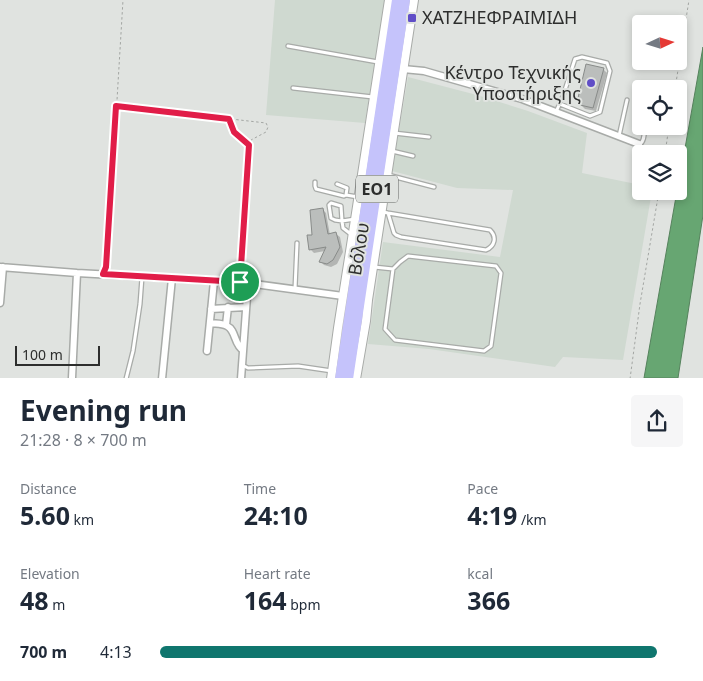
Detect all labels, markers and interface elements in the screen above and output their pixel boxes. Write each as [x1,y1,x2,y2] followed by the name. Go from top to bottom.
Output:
[422,5,577,29] place label: ΧΑΤΖΗΕΦΡΑΙΜΙΔΗ
[406,12,418,24] marker: ΧΑΤΖΗΕΦΡΑΙΜΙΔΗ
[632,15,688,70] north arrow
[632,15,687,200] map controls
[444,60,581,105] place label: Κέντρο Τεχνικής Υποστήριξης
[585,77,597,89] marker: Κέντρο Τεχνικής Υποστήριξης
[632,80,687,135] button: locate
[632,145,687,200] button: layers
[356,175,398,202] road number: ΕΟ1
[342,221,374,277] street label: Βόλου
[219,261,261,303] pin
[226,268,254,296] icon: arrive
[15,343,100,367] scale bar
[22,345,63,364] text: 100 m
[20,391,187,429] text: Evening run
[631,395,683,447] button: share
[20,429,147,451] text: 21:28 · 8 × 700 m
[20,479,77,498] text: Distance
[244,479,276,498] text: Time
[467,479,498,498] text: Pace
[20,498,70,532] text: 5.60
[244,498,308,532] text: 24:10
[467,498,517,532] text: 4:19
[70,510,94,529] text: km
[517,510,547,529] text: /km
[20,564,80,583] text: Elevation
[244,564,311,583] text: Heart rate
[467,564,493,583] text: kcal
[20,583,49,617] text: 48
[244,583,287,617] text: 164
[467,583,510,617] text: 366
[49,595,65,614] text: m
[287,595,321,614] text: bpm
[20,641,67,663] text: 700 m
[100,641,132,663] text: 4:13

